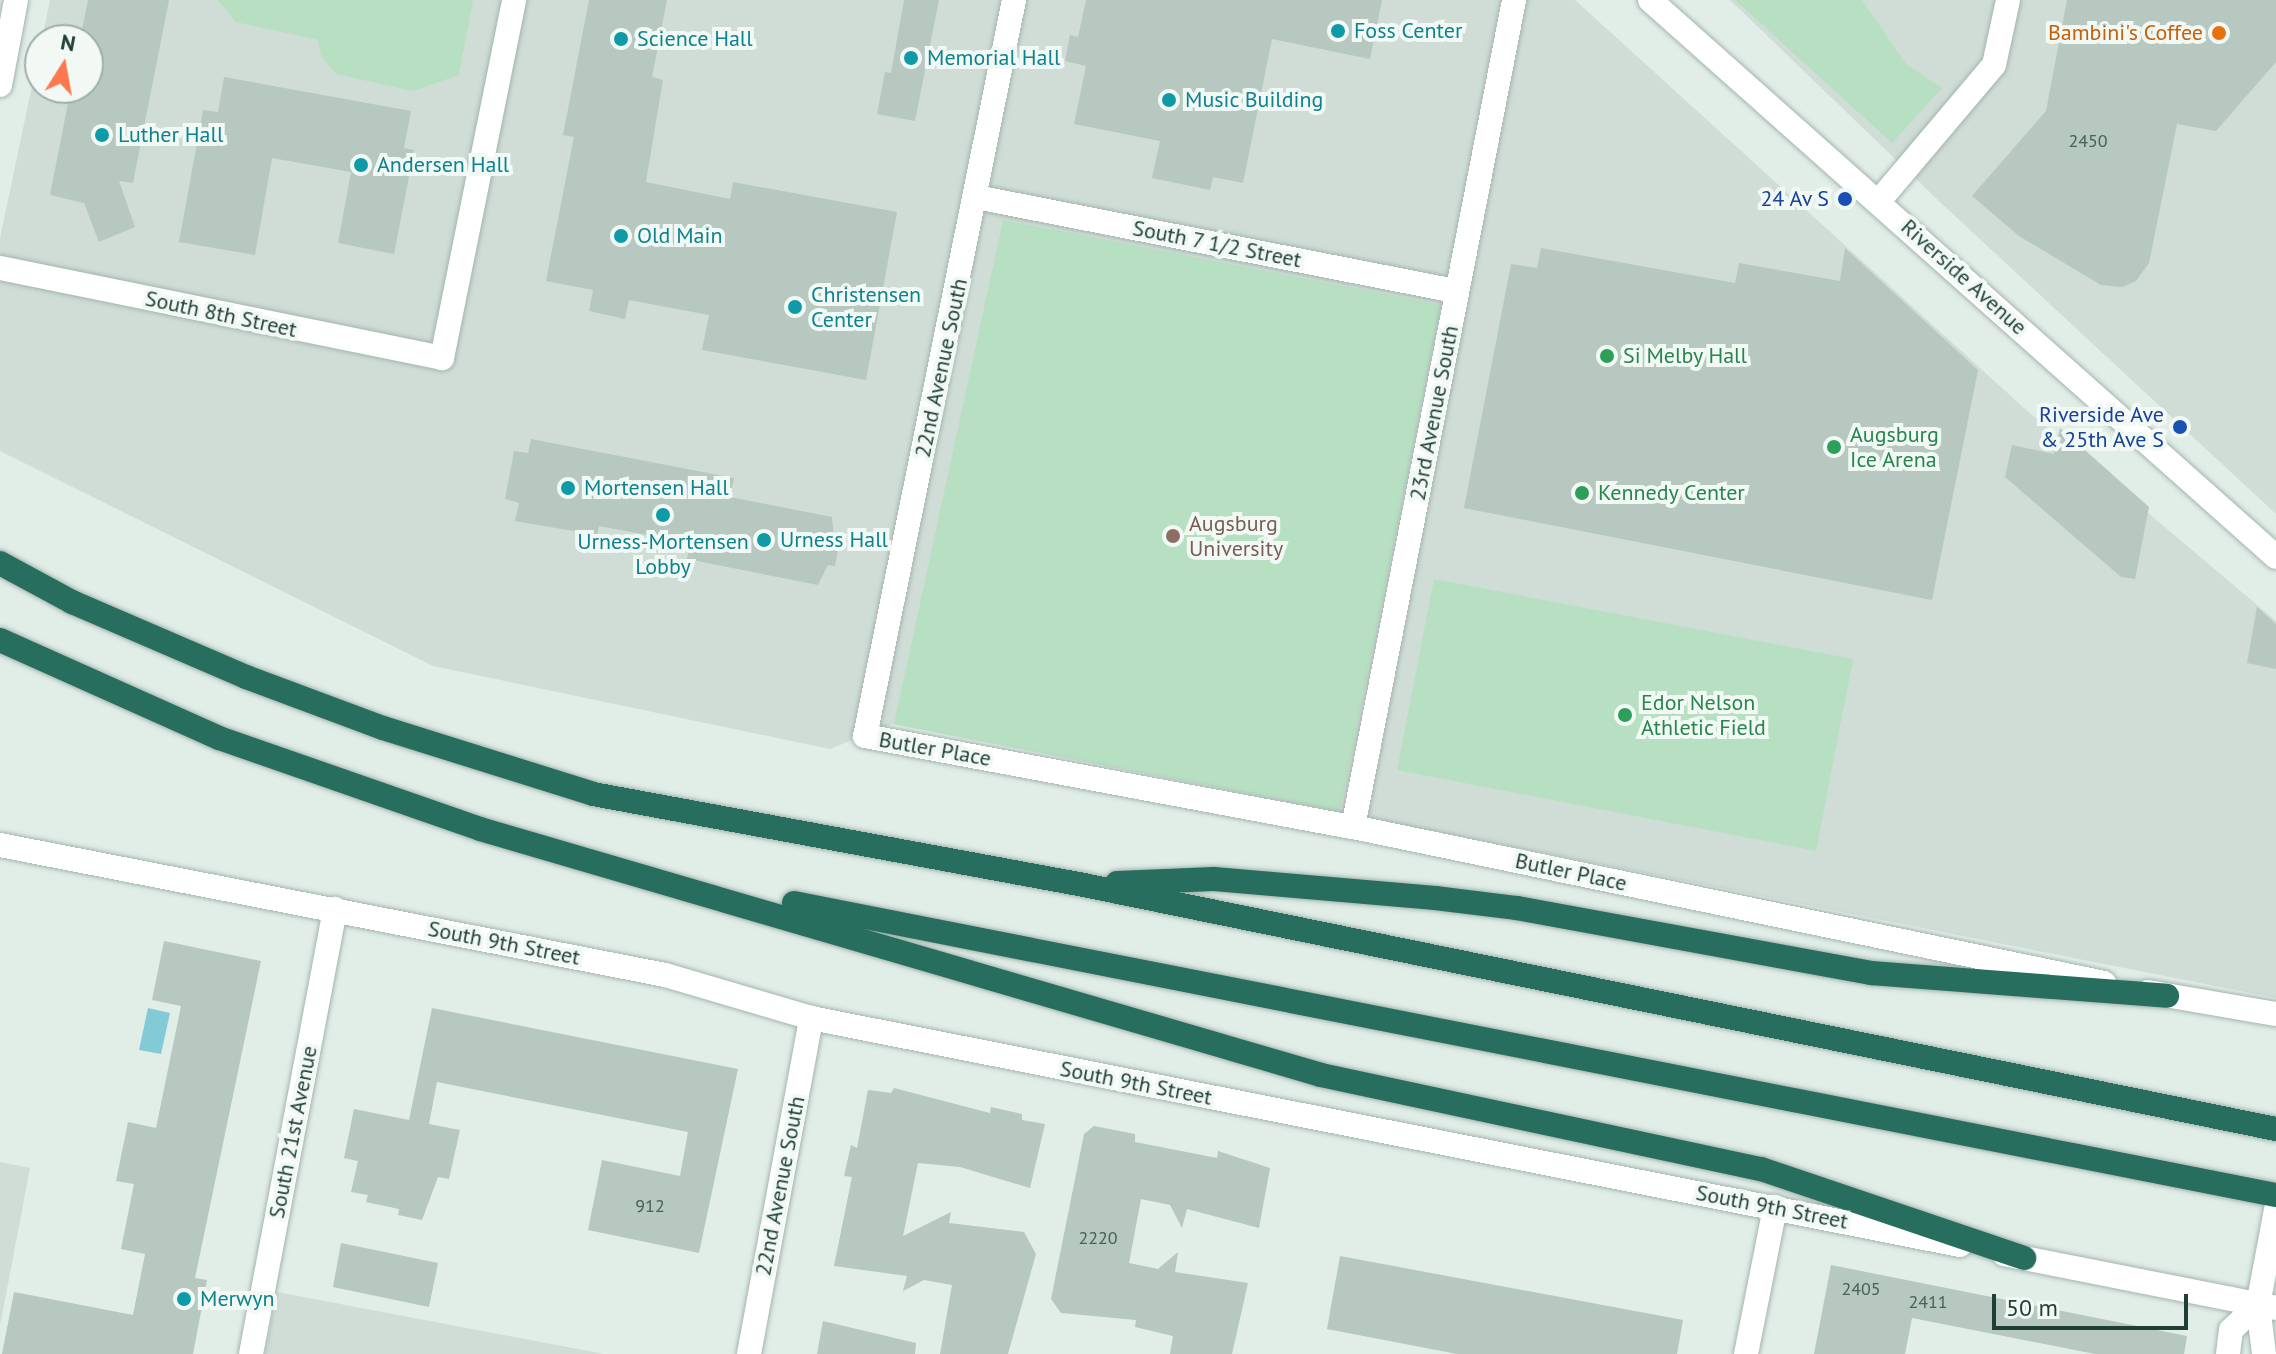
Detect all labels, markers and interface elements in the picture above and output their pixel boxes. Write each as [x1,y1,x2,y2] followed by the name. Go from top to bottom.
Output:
[1354,18,1462,44] place label: Foss Center
[2048,20,2203,46] place label: Bambini's Coffee
[1329,22,1347,40] marker: Foss Center
[24,24,104,104] north arrow
[2210,24,2228,42] marker: Bambini's Coffee
[637,26,753,52] place label: Science Hall
[58,27,78,58] text: N
[612,30,630,48] marker: Science Hall
[927,45,1060,71] place label: Memorial Hall
[902,49,920,67] marker: Memorial Hall
[1185,87,1324,113] place label: Music Building
[1160,91,1178,109] marker: Music Building
[118,122,223,148] place label: Luther Hall
[93,126,111,144] marker: Luther Hall
[2068,130,2108,152] house number: 2450
[377,152,509,178] place label: Andersen Hall
[352,156,370,174] marker: Andersen Hall
[1759,186,1829,212] place label: 24 Av S
[1836,190,1854,208] marker: 24 Av S
[1895,213,2033,341] street label: Riverside Avenue
[1130,215,1304,273] street label: South 7 1/2 Street
[637,223,722,249] place label: Old Main
[612,227,630,245] marker: Old Main
[909,276,973,460] street label: 22nd Avenue South
[811,281,921,332] place label: Christensen Center
[143,285,299,343] street label: South 8th Street
[786,298,804,316] marker: Christensen Center
[1404,323,1464,503] street label: 23rd Avenue South
[1623,343,1748,369] place label: Si Melby Hall
[1598,347,1616,365] marker: Si Melby Hall
[2038,401,2164,452] place label: Riverside Ave & 25th Ave S
[2171,418,2189,436] marker: Riverside Ave & 25th Ave S
[1850,421,1939,472] place label: Augsburg Ice Arena
[1825,438,1843,456] marker: Augsburg Ice Arena
[584,475,729,501] place label: Mortensen Hall
[559,479,577,497] marker: Mortensen Hall
[1598,480,1746,506] place label: Kennedy Center
[1573,484,1591,502] marker: Kennedy Center
[654,506,672,524] marker: Urness-Mortensen Lobby
[1189,510,1283,562] place label: Augsburg University
[780,527,888,553] place label: Urness Hall
[1164,527,1182,545] marker: Augsburg University
[577,528,749,580] place label: Urness-Mortensen Lobby
[755,531,773,549] marker: Urness Hall
[1641,689,1766,740] place label: Edor Nelson Athletic Field
[1616,706,1634,724] marker: Edor Nelson Athletic Field
[877,726,993,772] street label: Butler Place
[1513,847,1629,897] street label: Butler Place
[426,915,582,971] street label: South 9th Street
[263,1043,323,1221] street label: South 21st Avenue
[1058,1055,1214,1111] street label: South 9th Street
[750,1094,810,1278] street label: 22nd Avenue South
[1694,1179,1850,1235] street label: South 9th Street
[635,1195,665,1217] house number: 912
[1078,1227,1118,1249] house number: 2220
[1841,1278,1881,1300] house number: 2405
[1996,1278,2192,1328] scale bar
[200,1286,275,1312] place label: Merwyn
[175,1290,193,1308] marker: Merwyn
[1908,1291,1948,1313] house number: 2411
[2006,1292,2058,1323] text: 50 m

